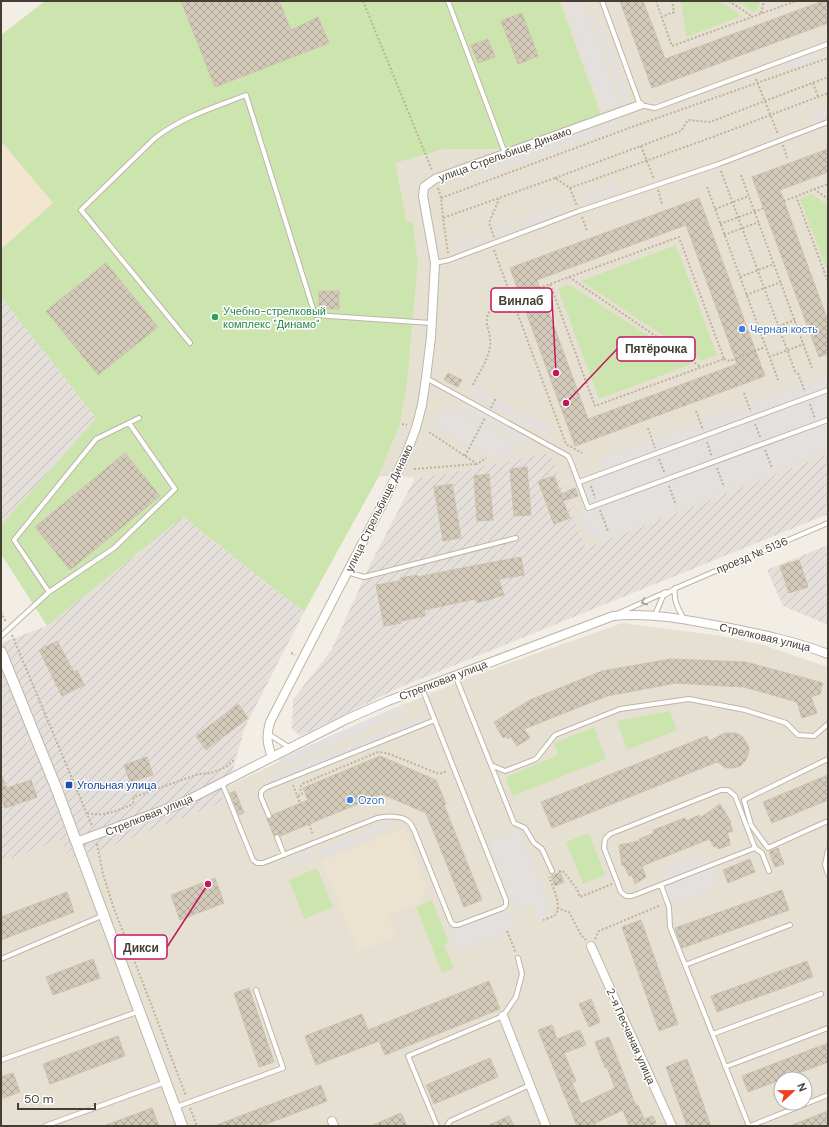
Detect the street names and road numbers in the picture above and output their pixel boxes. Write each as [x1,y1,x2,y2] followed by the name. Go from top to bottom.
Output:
[437,123,573,185] street label: улица Стрельбище Динамо
[342,442,416,574] street label: улица Стрельбище Динамо
[714,534,790,576] street label: проезд № 5136
[718,620,813,655] street label: Стрелковая улица
[397,656,490,703] street label: Стрелковая улица
[103,791,196,839] street label: Стрелковая улица
[604,986,659,1087] street label: 2-я Песчаная улица

